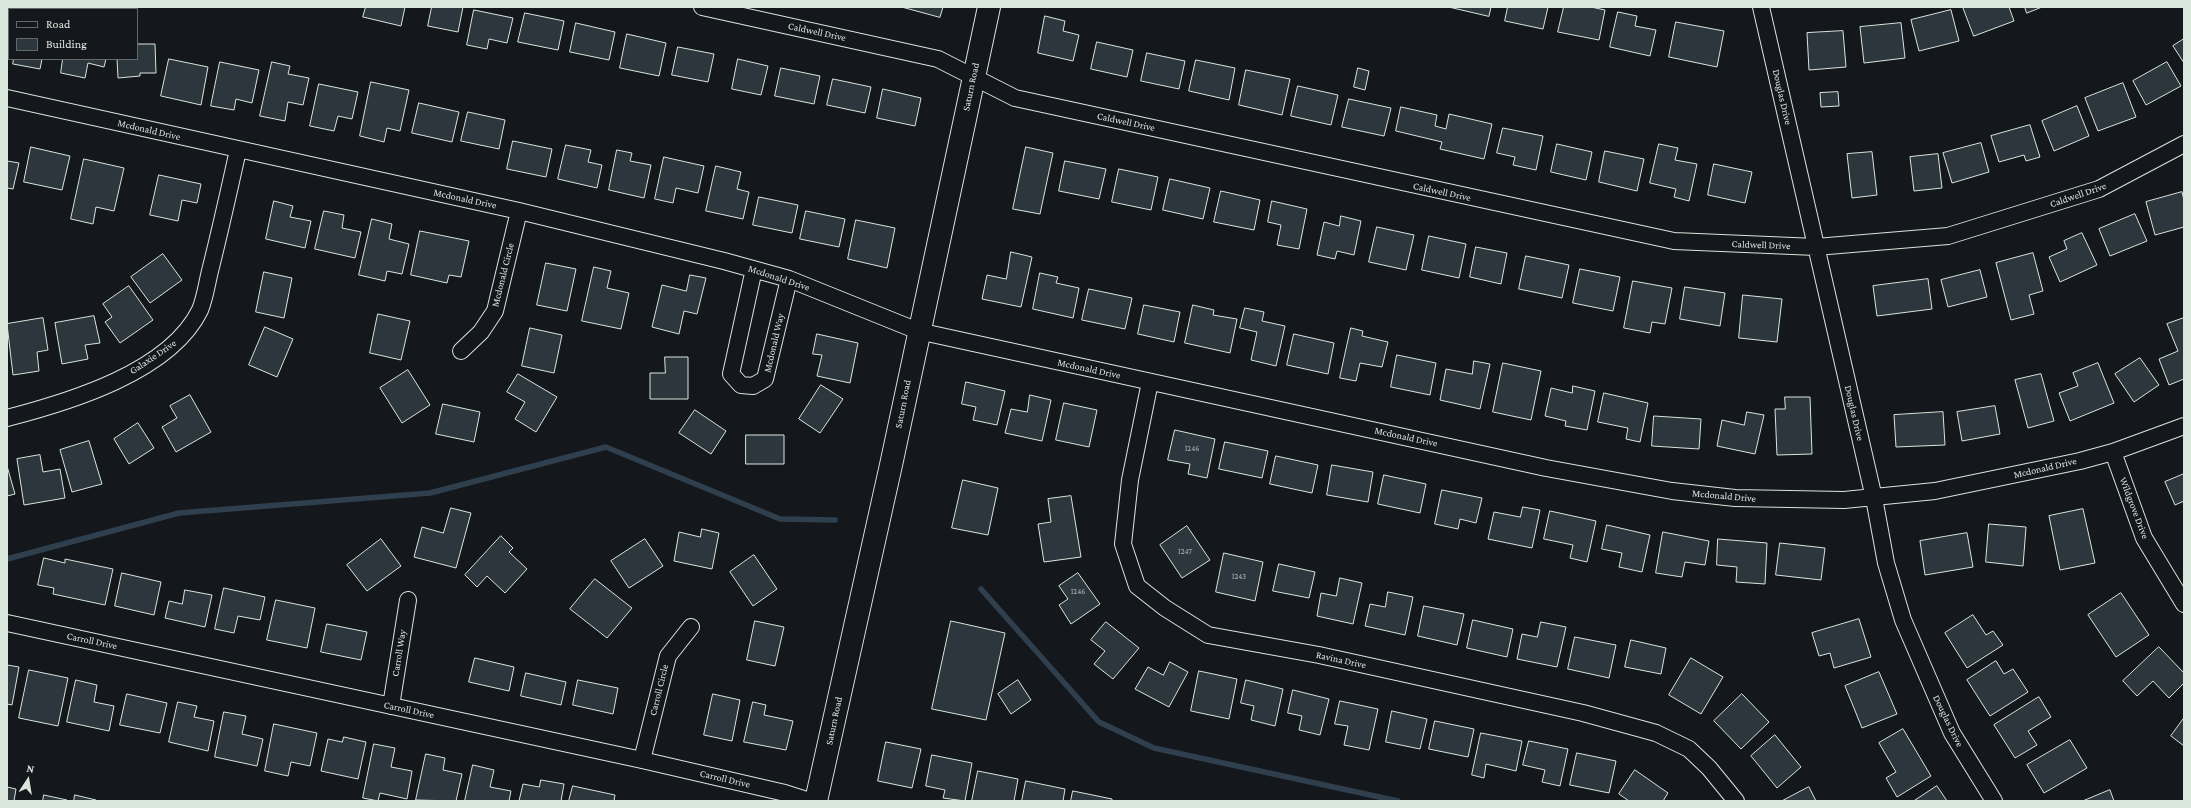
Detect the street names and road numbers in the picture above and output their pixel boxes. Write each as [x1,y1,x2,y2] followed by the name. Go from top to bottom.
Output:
[787,20,847,44] street label: Caldwell Drive
[960,62,982,112] street label: Saturn Road
[1770,68,1794,126] street label: Douglas Drive
[1096,110,1156,134] street label: Caldwell Drive
[116,117,182,143] street label: Mcdonald Drive
[1412,180,1472,204] street label: Caldwell Drive
[2048,180,2108,210] street label: Caldwell Drive
[432,186,498,212] street label: Mcdonald Drive
[1731,238,1791,252] street label: Caldwell Drive
[489,242,517,308] street label: Mcdonald Circle
[747,262,811,294] street label: Mcdonald Drive
[761,312,787,374] street label: Mcdonald Way
[127,337,179,377] street label: Galaxie Drive
[1056,356,1122,382] street label: Mcdonald Drive
[892,379,914,429] street label: Saturn Road
[1842,384,1866,442] street label: Douglas Drive
[1373,424,1439,450] street label: Mcdonald Drive
[2012,455,2078,481] street label: Mcdonald Drive
[2117,475,2151,541] street label: Wildgrove Drive
[1692,487,1756,505] street label: Mcdonald Drive
[389,629,409,677] street label: Carroll Way
[66,630,118,652] street label: Carroll Drive
[1315,649,1367,671] street label: Ravina Drive
[647,663,671,717] street label: Carroll Circle
[1930,693,1966,749] street label: Douglas Drive
[823,696,845,746] street label: Saturn Road
[383,699,435,721] street label: Carroll Drive
[699,767,751,791] street label: Carroll Drive

